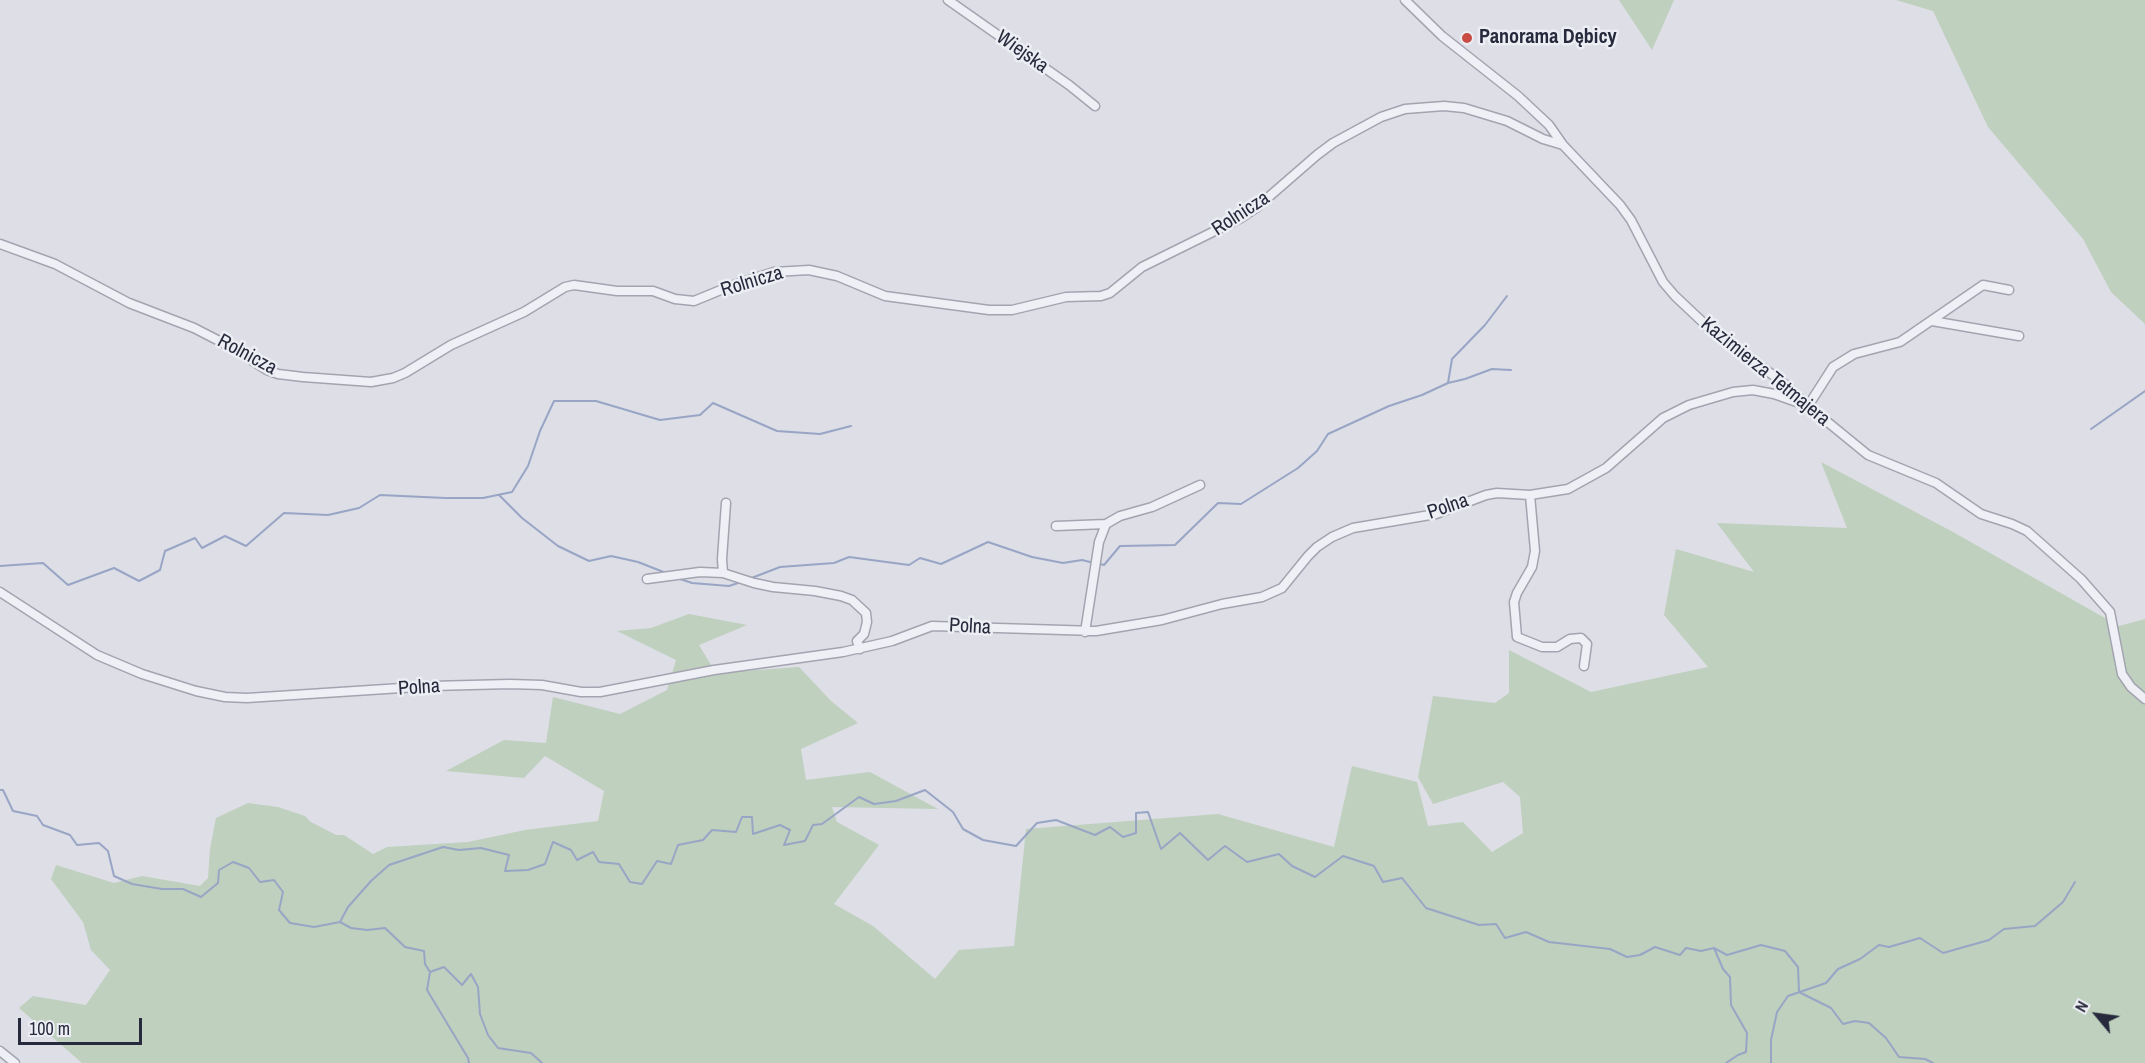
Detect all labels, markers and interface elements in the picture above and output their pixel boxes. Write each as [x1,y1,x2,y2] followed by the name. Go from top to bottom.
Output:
[991,25,1053,79] street label: Wiejska
[1479,26,1617,50] place label: Panorama Dębicy
[1460,31,1474,45] marker: Panorama Dębicy
[1208,187,1274,241] street label: Rolnicza
[718,261,786,303] street label: Rolnicza
[1695,312,1835,432] street label: Kazimierza Tetmajera
[213,329,281,381] street label: Rolnicza
[1424,489,1472,525] street label: Polna
[948,614,992,640] street label: Polna
[397,675,441,701] street label: Polna
[2067,985,2127,1045] north arrow
[2069,997,2093,1016] text: N
[21,1006,146,1044] scale bar
[29,1016,70,1041] text: 100 m

